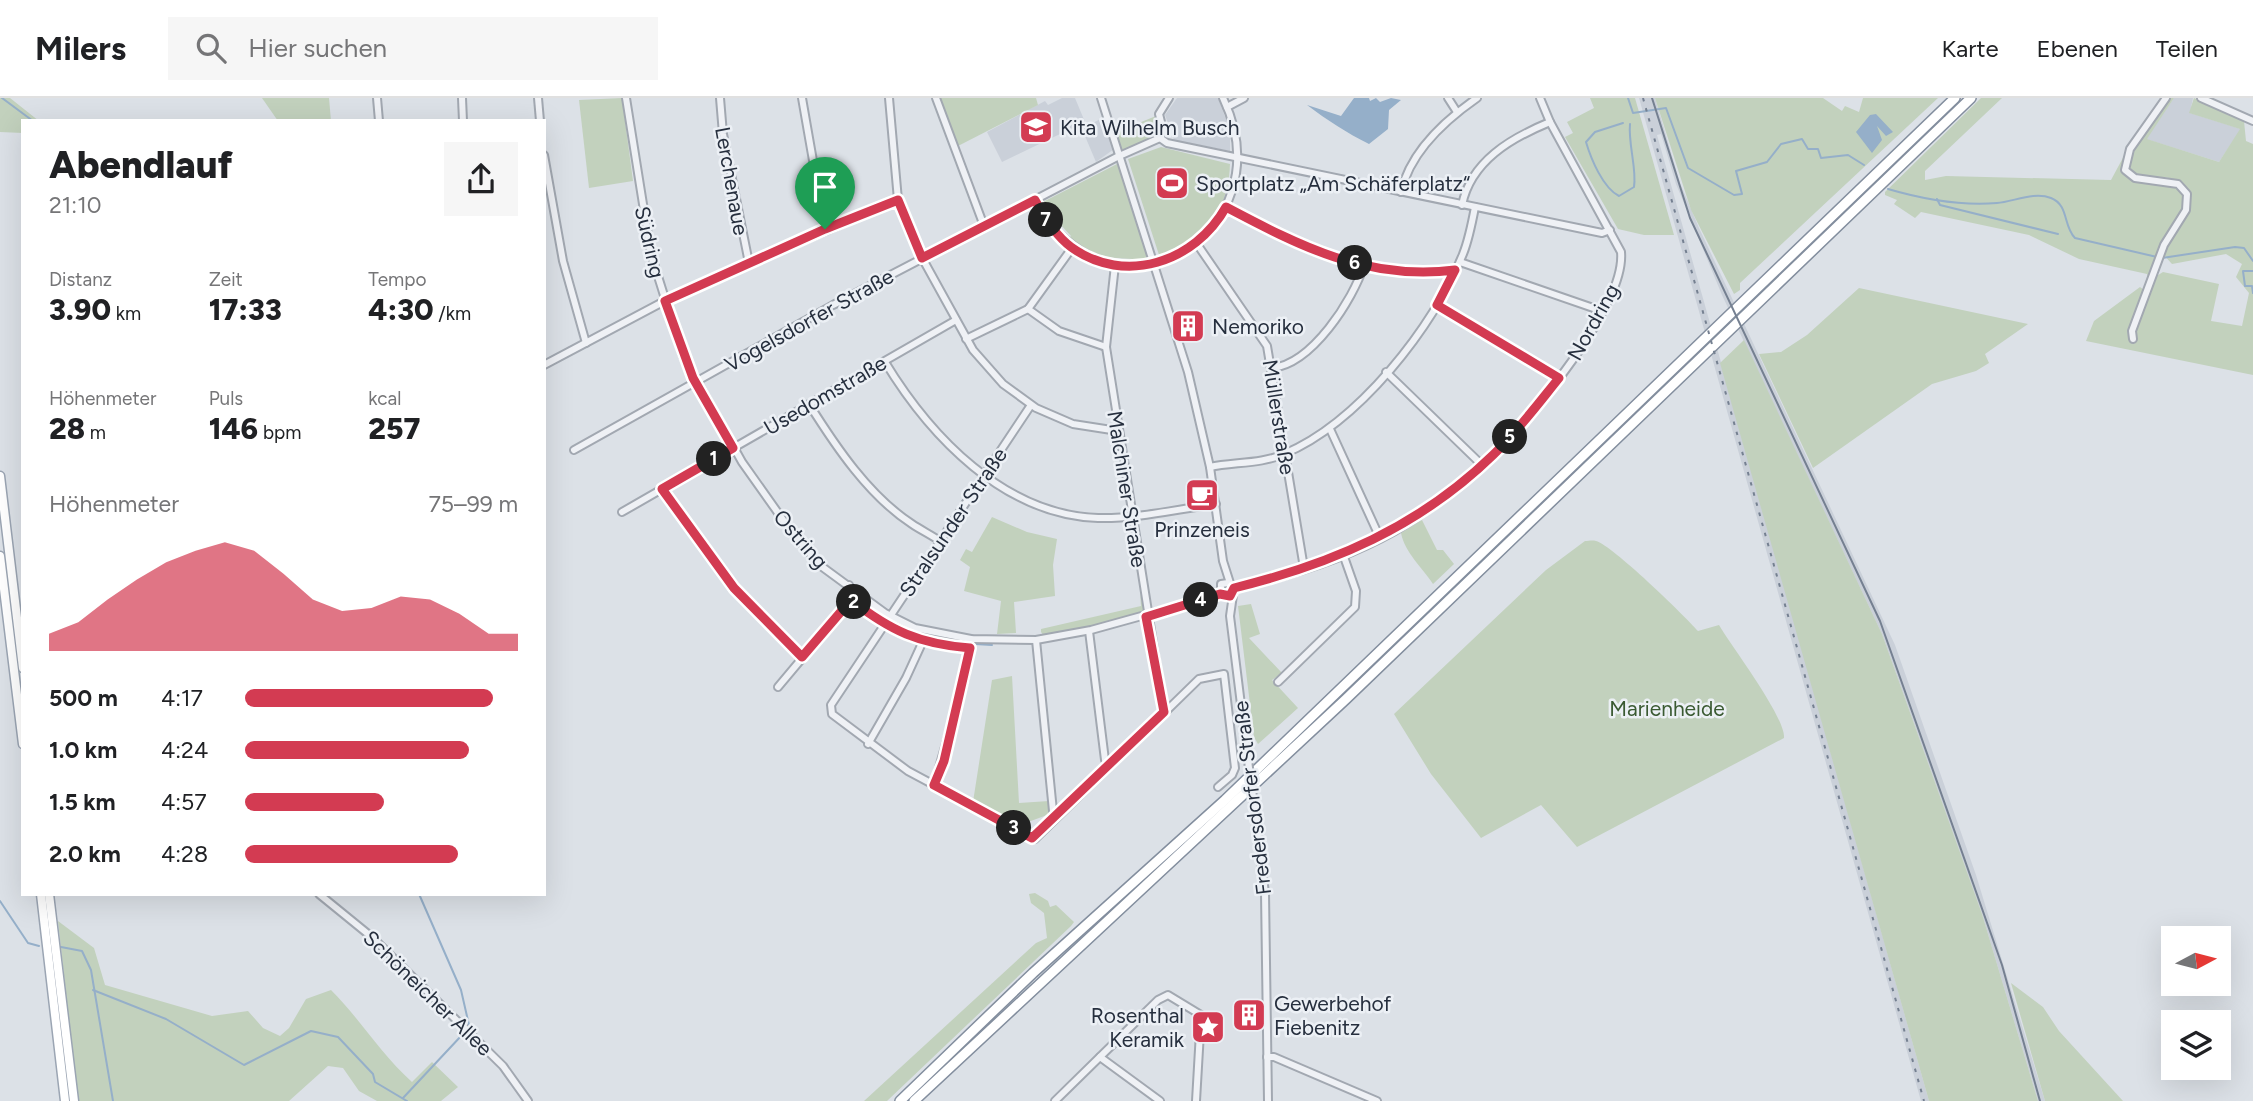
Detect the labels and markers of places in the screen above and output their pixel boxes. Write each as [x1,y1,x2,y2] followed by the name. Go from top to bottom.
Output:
[1017,108,1055,146] school or university icon: Kita Wilhelm Busch
[1060,115,1239,140] place label: Kita Wilhelm Busch
[795,157,855,229] pin
[1153,164,1191,202] sports icon: Sportplatz „Am Schäferplatz“
[1196,171,1470,196] place label: Sportplatz „Am Schäferplatz“
[1028,202,1064,238] pin: 7
[1338,246,1372,280] pin: 6
[1169,307,1207,345] building icon: Nemoriko
[1212,314,1304,339] place label: Nemoriko
[1492,420,1528,454] pin: 5
[696,442,732,476] pin: 1
[1183,476,1221,514] cafe icon: Prinzeneis
[1154,517,1250,542] place label: Prinzeneis
[1184,582,1218,618] pin: 4
[836,584,872,620] pin: 2
[996,810,1032,846] pin: 3
[1274,991,1392,1040] place label: Gewerbehof Fiebenitz
[1230,996,1268,1034] building icon: Gewerbehof Fiebenitz
[1091,1003,1185,1052] place label: Rosenthal Keramik
[1189,1008,1227,1046] place icon: Rosenthal Keramik

